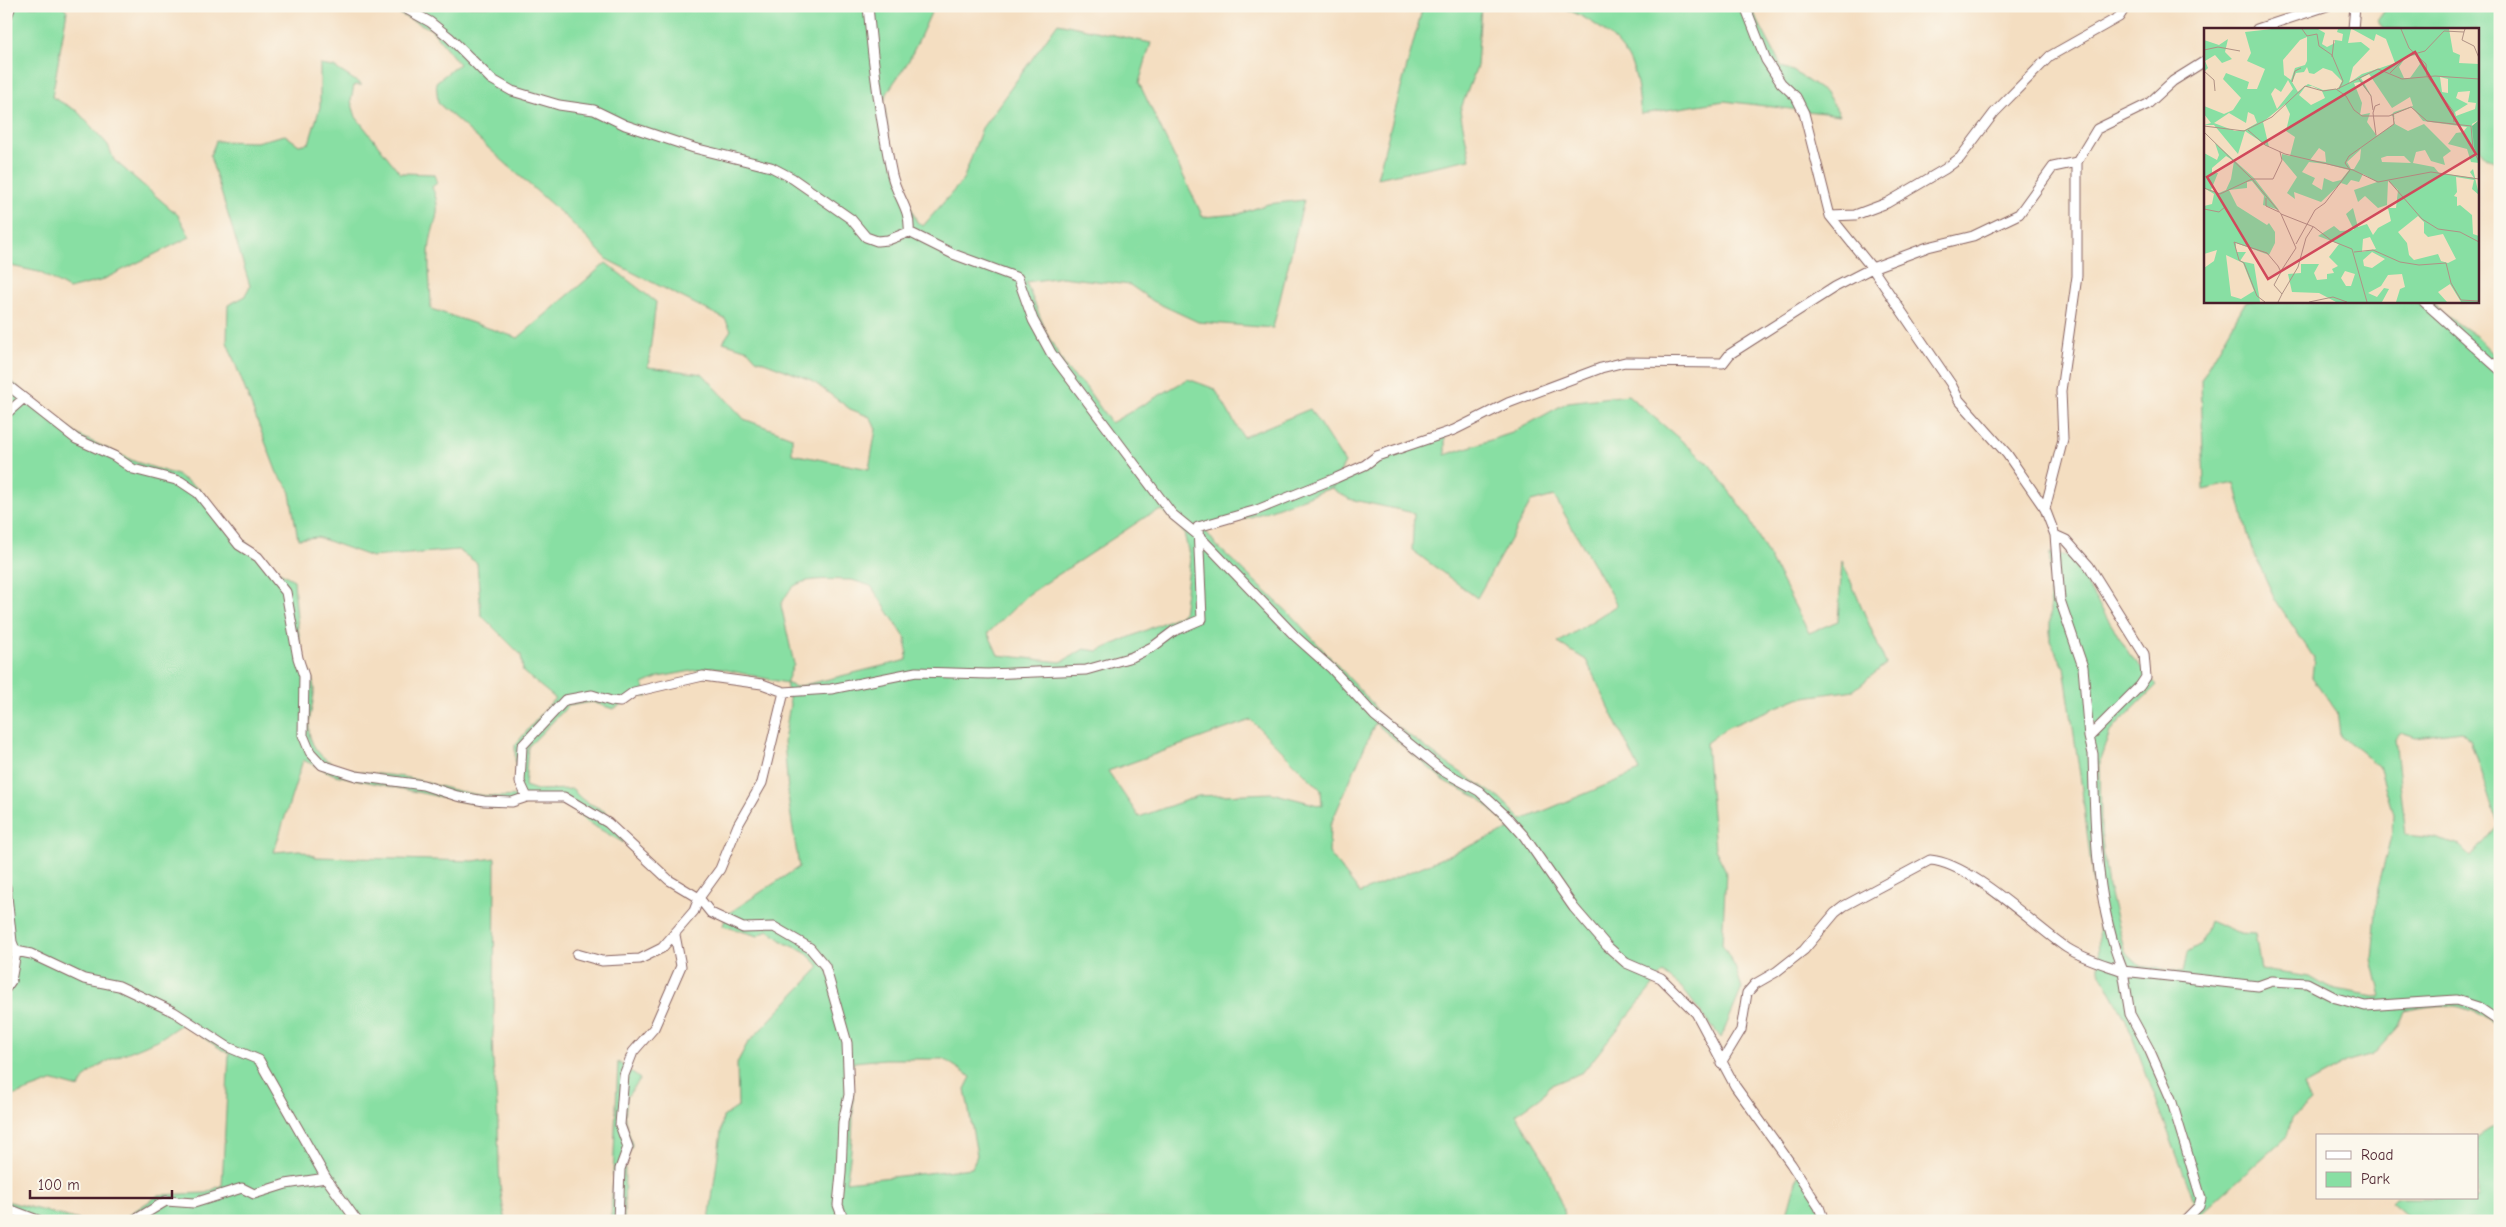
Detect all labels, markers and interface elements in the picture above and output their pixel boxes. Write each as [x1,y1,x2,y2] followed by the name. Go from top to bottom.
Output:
[2204,28,2478,302] inset map
[2316,1134,2478,1200] legend
[2361,1146,2393,1164] text: Road
[30,1167,172,1199] scale bar
[2361,1170,2390,1188] text: Park
[38,1176,80,1194] text: 100 m

